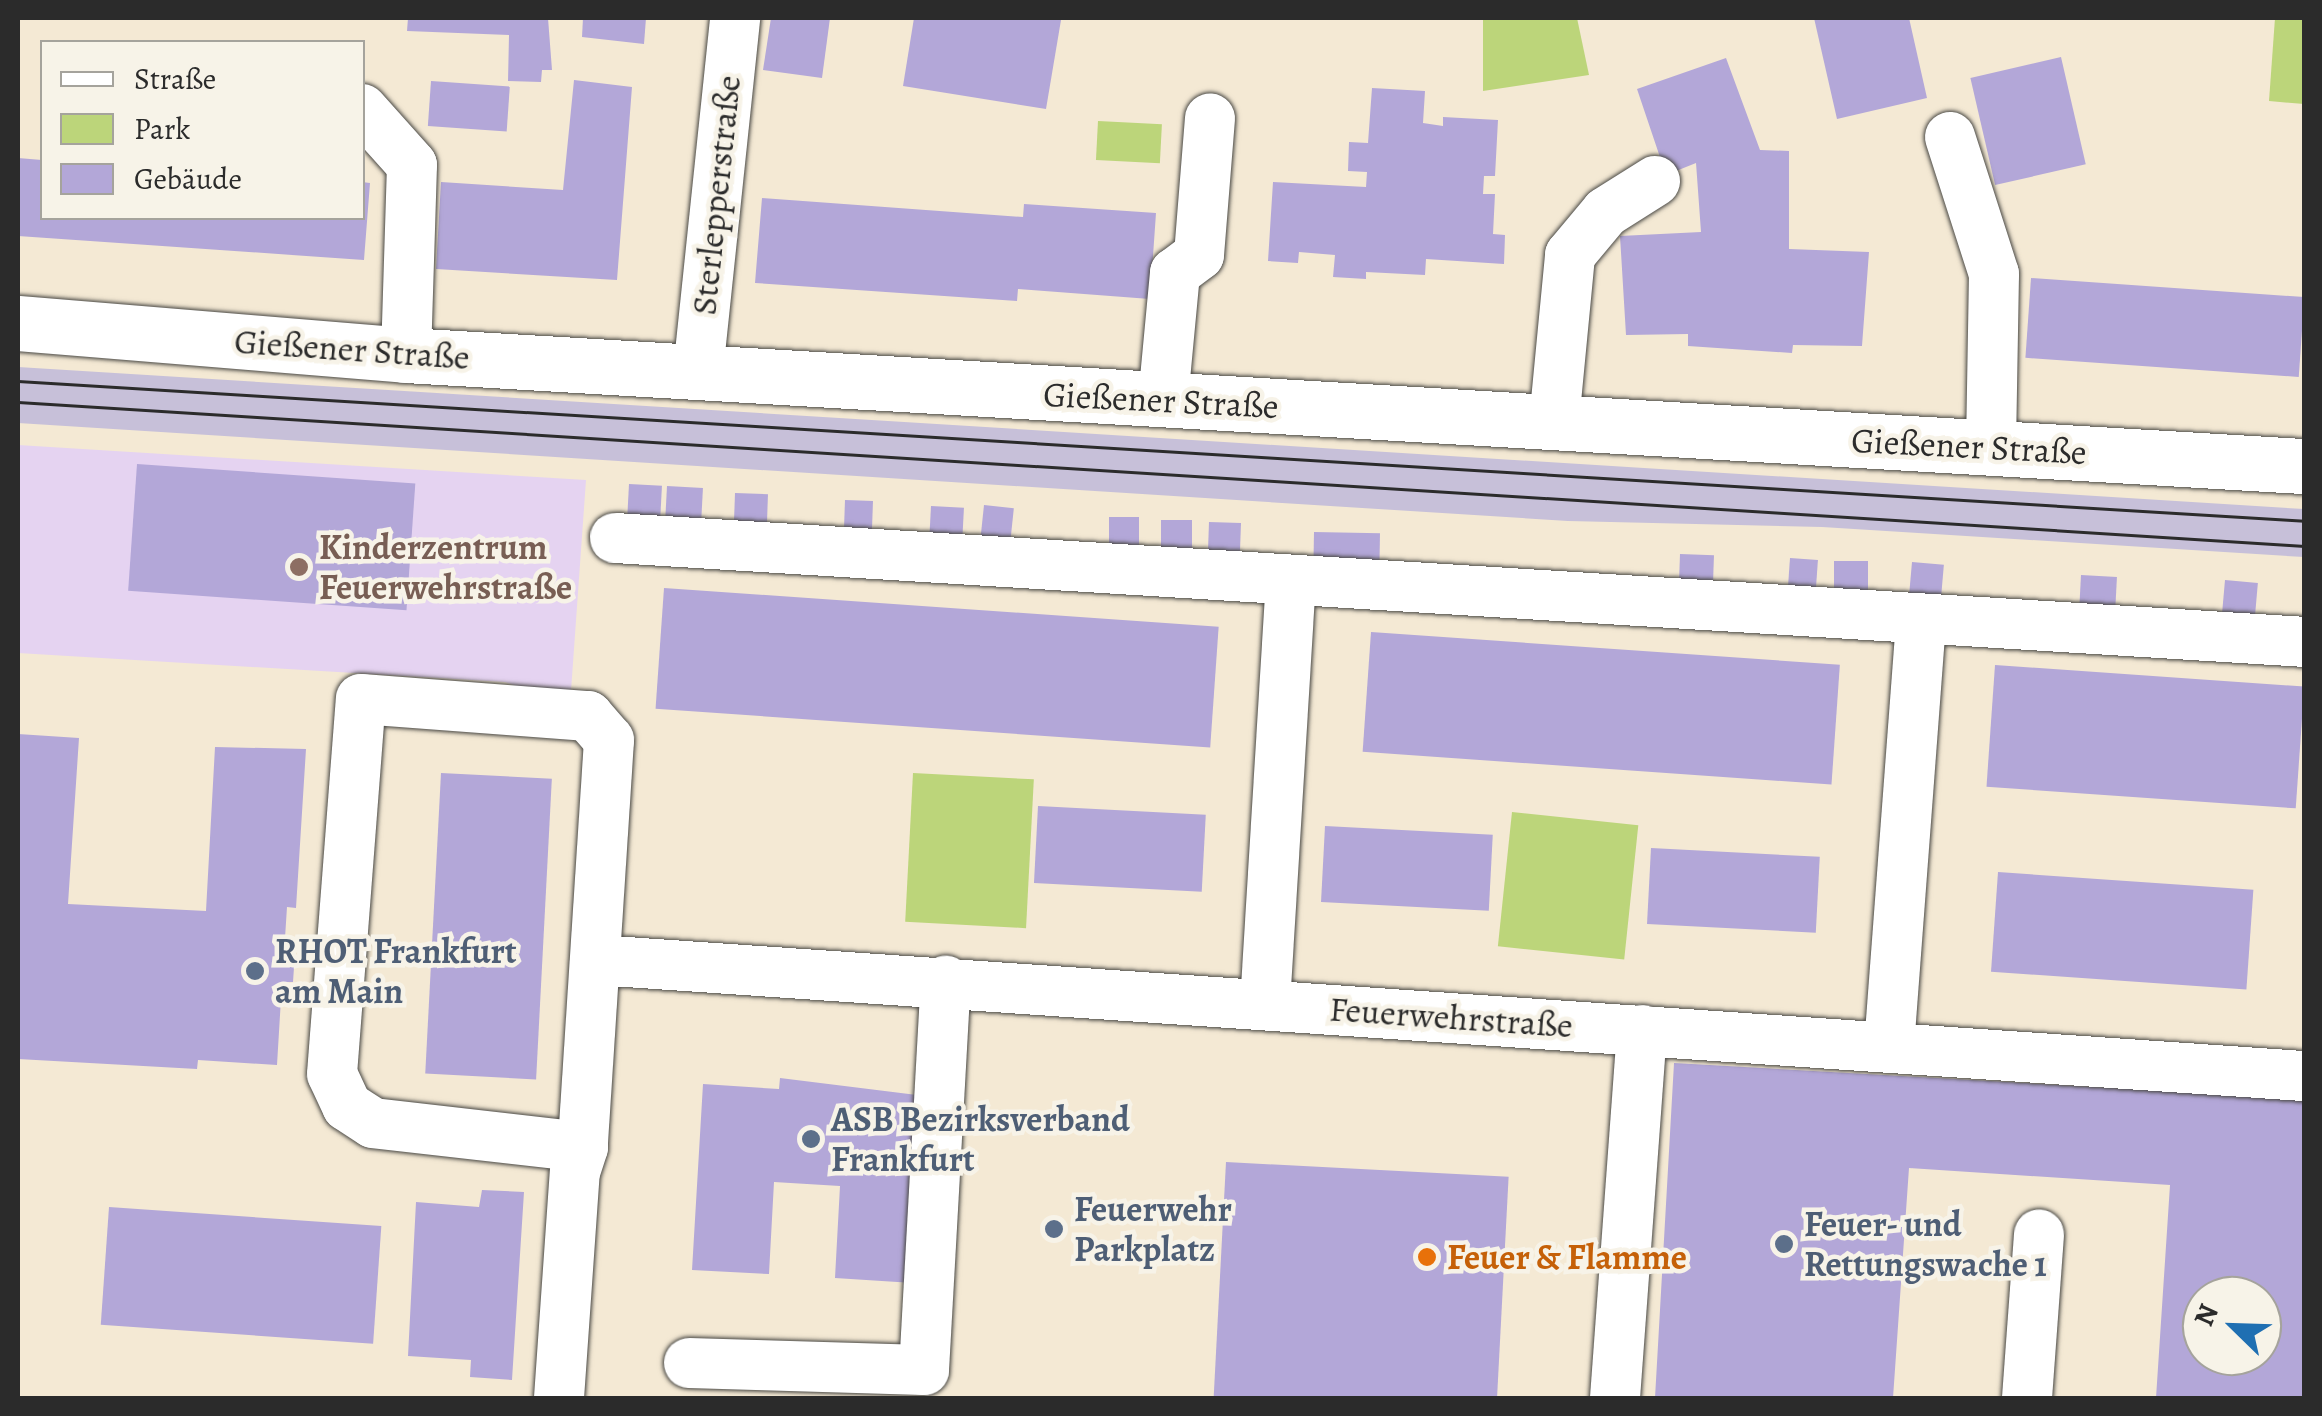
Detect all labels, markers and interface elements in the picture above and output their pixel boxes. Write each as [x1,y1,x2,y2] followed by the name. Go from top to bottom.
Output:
[40,40,365,220] legend
[134,59,216,99] text: Straße
[683,73,749,317] street label: Sterlepperstraße
[134,109,190,149] text: Park
[134,159,242,199] text: Gebäude
[233,320,471,378] street label: Gießener Straße
[1042,373,1280,427] street label: Gießener Straße
[1850,419,2088,473] street label: Gießener Straße
[319,526,572,608] place label: Kinderzentrum Feuerwehrstraße
[288,556,310,578] marker: Kinderzentrum Feuerwehrstraße
[275,930,517,1012] place label: RHOT Frankfurt am Main
[244,960,266,982] marker: RHOT Frankfurt am Main
[1328,988,1574,1046] street label: Feuerwehrstraße
[831,1098,1130,1180] place label: ASB Bezirksverband Frankfurt
[800,1128,822,1150] marker: ASB Bezirksverband Frankfurt
[1074,1188,1232,1270] place label: Feuerwehr Parkplatz
[1804,1203,2047,1285] place label: Feuer- und Rettungswache 1
[1043,1218,1065,1240] marker: Feuerwehr Parkplatz
[1773,1233,1795,1255] marker: Feuer- und Rettungswache 1
[1447,1236,1687,1278] place label: Feuer & Flamme
[1416,1246,1438,1268] marker: Feuer & Flamme
[2182,1276,2282,1376] north arrow
[2185,1298,2228,1332] text: N

